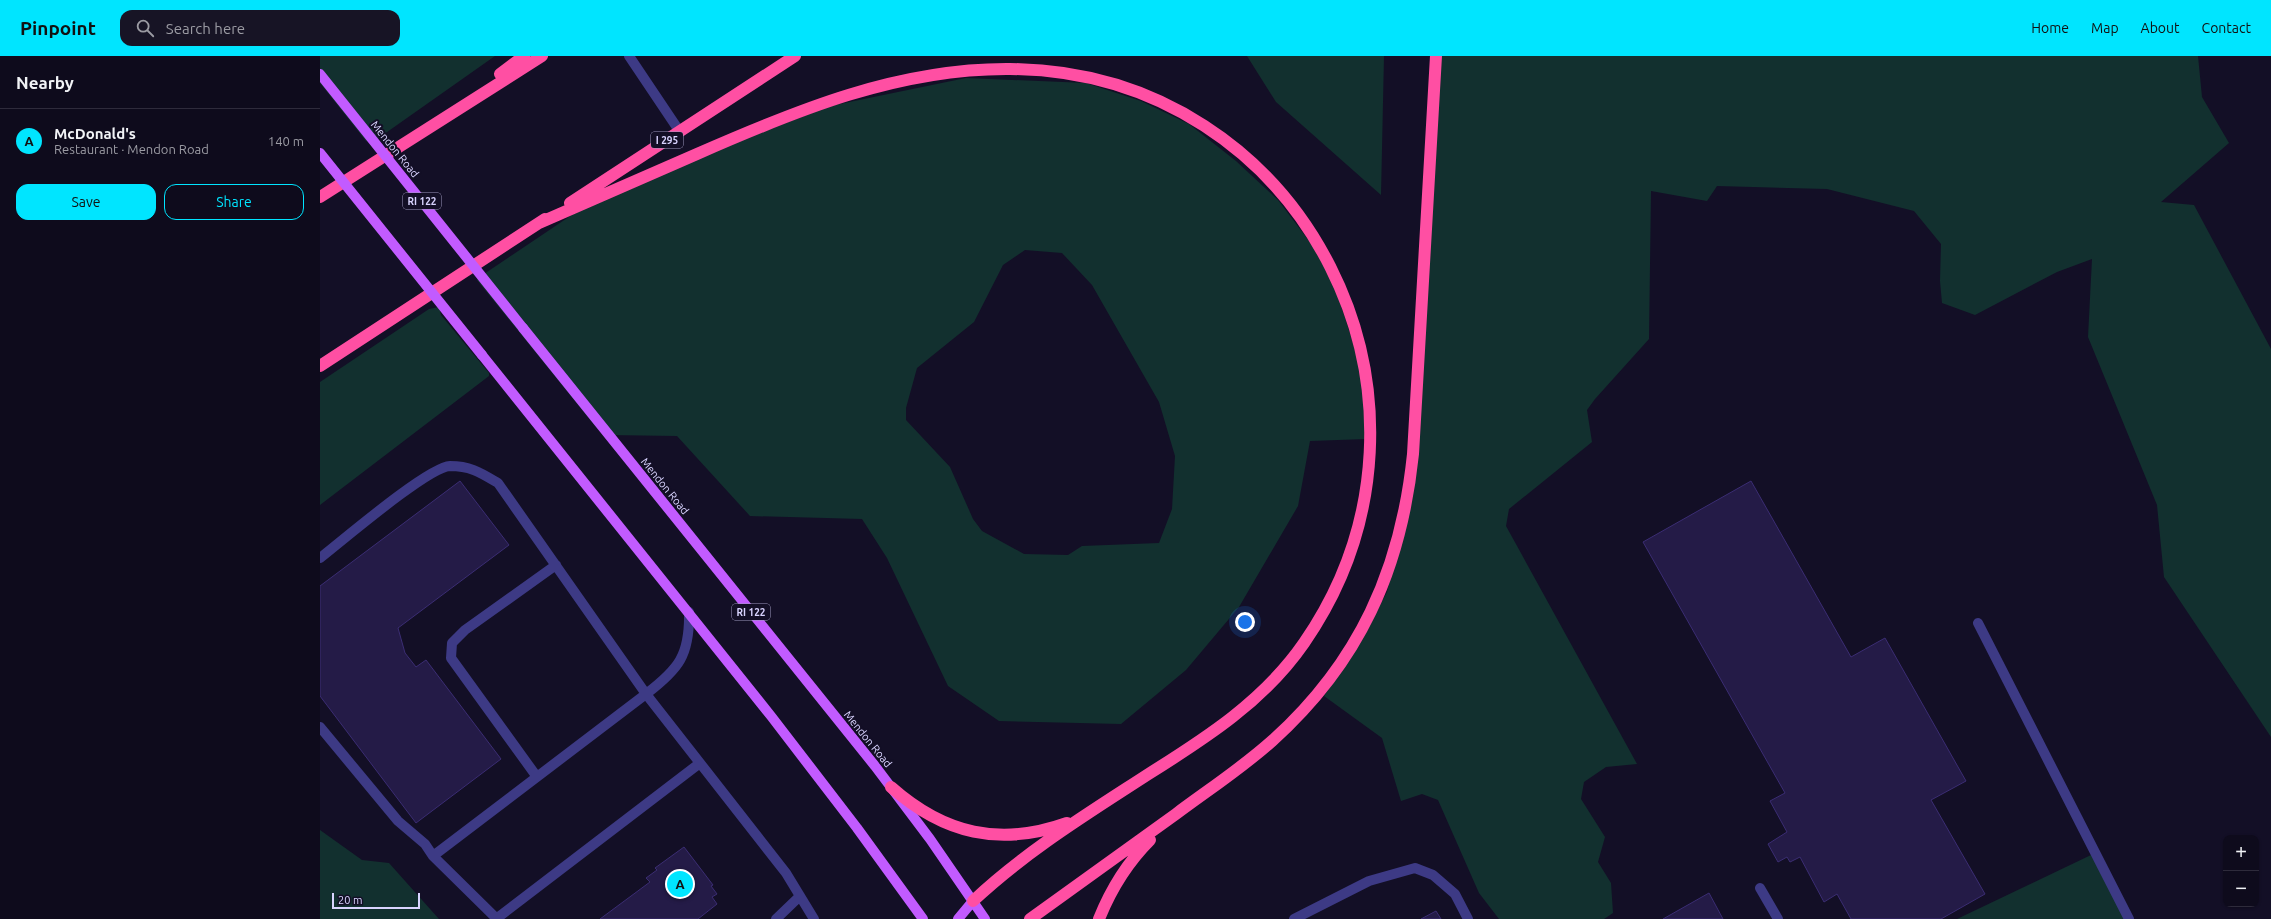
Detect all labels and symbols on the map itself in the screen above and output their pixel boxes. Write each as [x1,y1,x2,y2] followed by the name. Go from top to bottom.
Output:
[369,118,421,180] street label: Mendon Road
[651,132,683,148] road number: I 295
[403,193,441,209] road number: RI 122
[639,455,691,517] street label: Mendon Road
[732,604,770,620] road number: RI 122
[1235,612,1255,632] your location
[842,708,894,770] street label: Mendon Road
[667,869,693,899] pin: A
[332,891,420,910] scale bar

